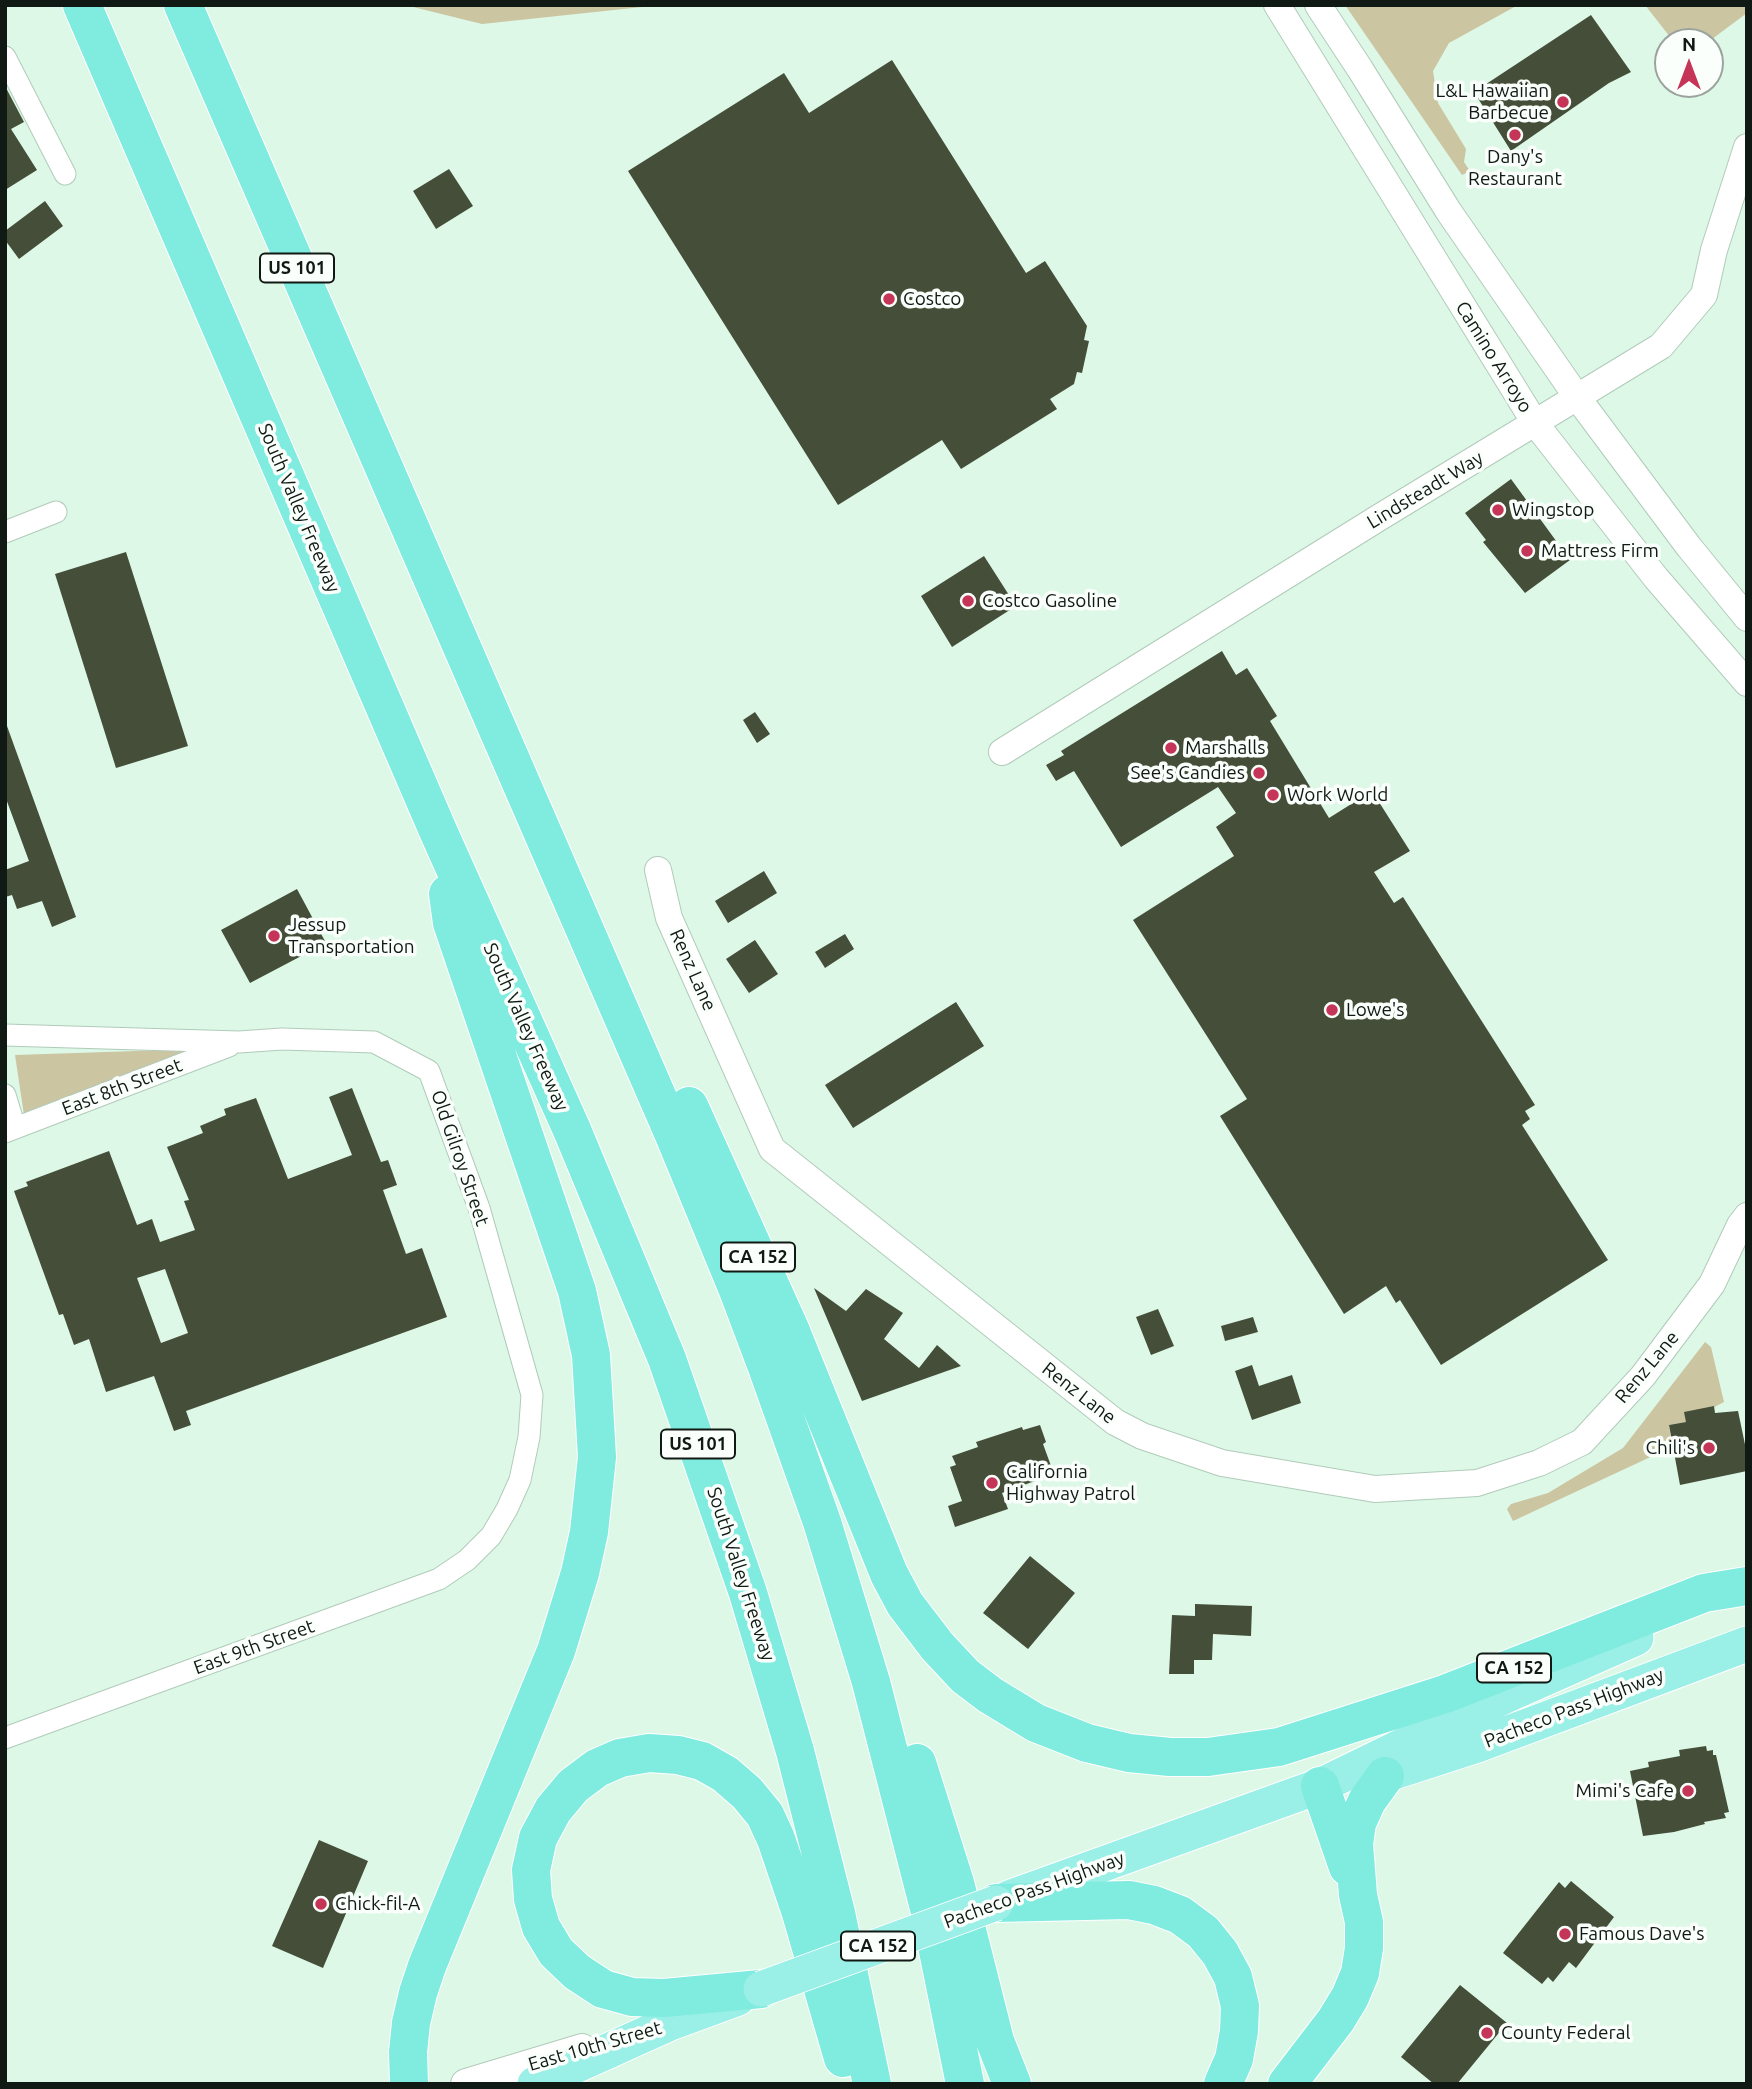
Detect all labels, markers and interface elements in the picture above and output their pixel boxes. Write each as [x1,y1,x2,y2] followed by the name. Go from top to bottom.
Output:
[1654,28,1724,98] north arrow
[1682,33,1696,55] text: N
[1436,80,1549,124] place label: L&L Hawaiian Barbecue
[1555,94,1571,110] marker: L&L Hawaiian Barbecue
[1507,127,1523,143] marker: Dany's Restaurant
[1468,146,1562,190] place label: Dany's Restaurant
[260,254,334,282] road number: US 101
[903,288,961,310] place label: Costco
[881,291,897,307] marker: Costco
[1451,297,1537,417] street label: Camino Arroyo
[253,420,345,596] street label: South Valley Freeway
[1363,446,1487,534] street label: Lindsteadt Way
[1512,499,1594,521] place label: Wingstop
[1490,502,1506,518] marker: Wingstop
[1541,540,1659,562] place label: Mattress Firm
[1519,543,1535,559] marker: Mattress Firm
[982,590,1117,612] place label: Costco Gasoline
[960,593,976,609] marker: Costco Gasoline
[1185,737,1266,759] place label: Marshalls
[1163,740,1179,756] marker: Marshalls
[1130,762,1245,784] place label: See's Candies
[1251,765,1267,781] marker: See's Candies
[1287,784,1388,806] place label: Work World
[1265,787,1281,803] marker: Work World
[288,914,415,958] place label: Jessup Transportation
[665,926,721,1014] street label: Renz Lane
[266,928,282,944] marker: Jessup Transportation
[479,939,573,1115] street label: South Valley Freeway
[1346,999,1405,1021] place label: Lowe's
[1324,1002,1340,1018] marker: Lowe's
[59,1054,185,1120] street label: East 8th Street
[426,1087,494,1229] street label: Old Gilroy Street
[721,1242,795,1272] road number: CA 152
[1610,1326,1684,1408] street label: Renz Lane
[1038,1357,1120,1429] street label: Renz Lane
[661,1429,735,1458] road number: US 101
[1645,1437,1695,1459] place label: Chili's
[1701,1440,1717,1456] marker: Chili's
[1006,1461,1135,1505] place label: California Highway Patrol
[984,1475,1000,1491] marker: California Highway Patrol
[702,1484,780,1664] street label: South Valley Freeway
[190,1615,318,1679] street label: East 9th Street
[1477,1653,1551,1682] road number: CA 152
[1481,1663,1667,1753] street label: Pacheco Pass Highway
[1576,1780,1674,1802] place label: Mimi's Cafe
[1680,1783,1696,1799] marker: Mimi's Cafe
[941,1847,1127,1933] street label: Pacheco Pass Highway
[335,1893,420,1915] place label: Chick-fil-A
[313,1896,329,1912] marker: Chick-fil-A
[1579,1923,1704,1945] place label: Famous Dave's
[1557,1926,1573,1942] marker: Famous Dave's
[841,1932,915,1960] road number: CA 152
[526,2016,664,2076] street label: East 10th Street
[1501,2022,1630,2044] place label: County Federal
[1479,2025,1495,2041] marker: County Federal

